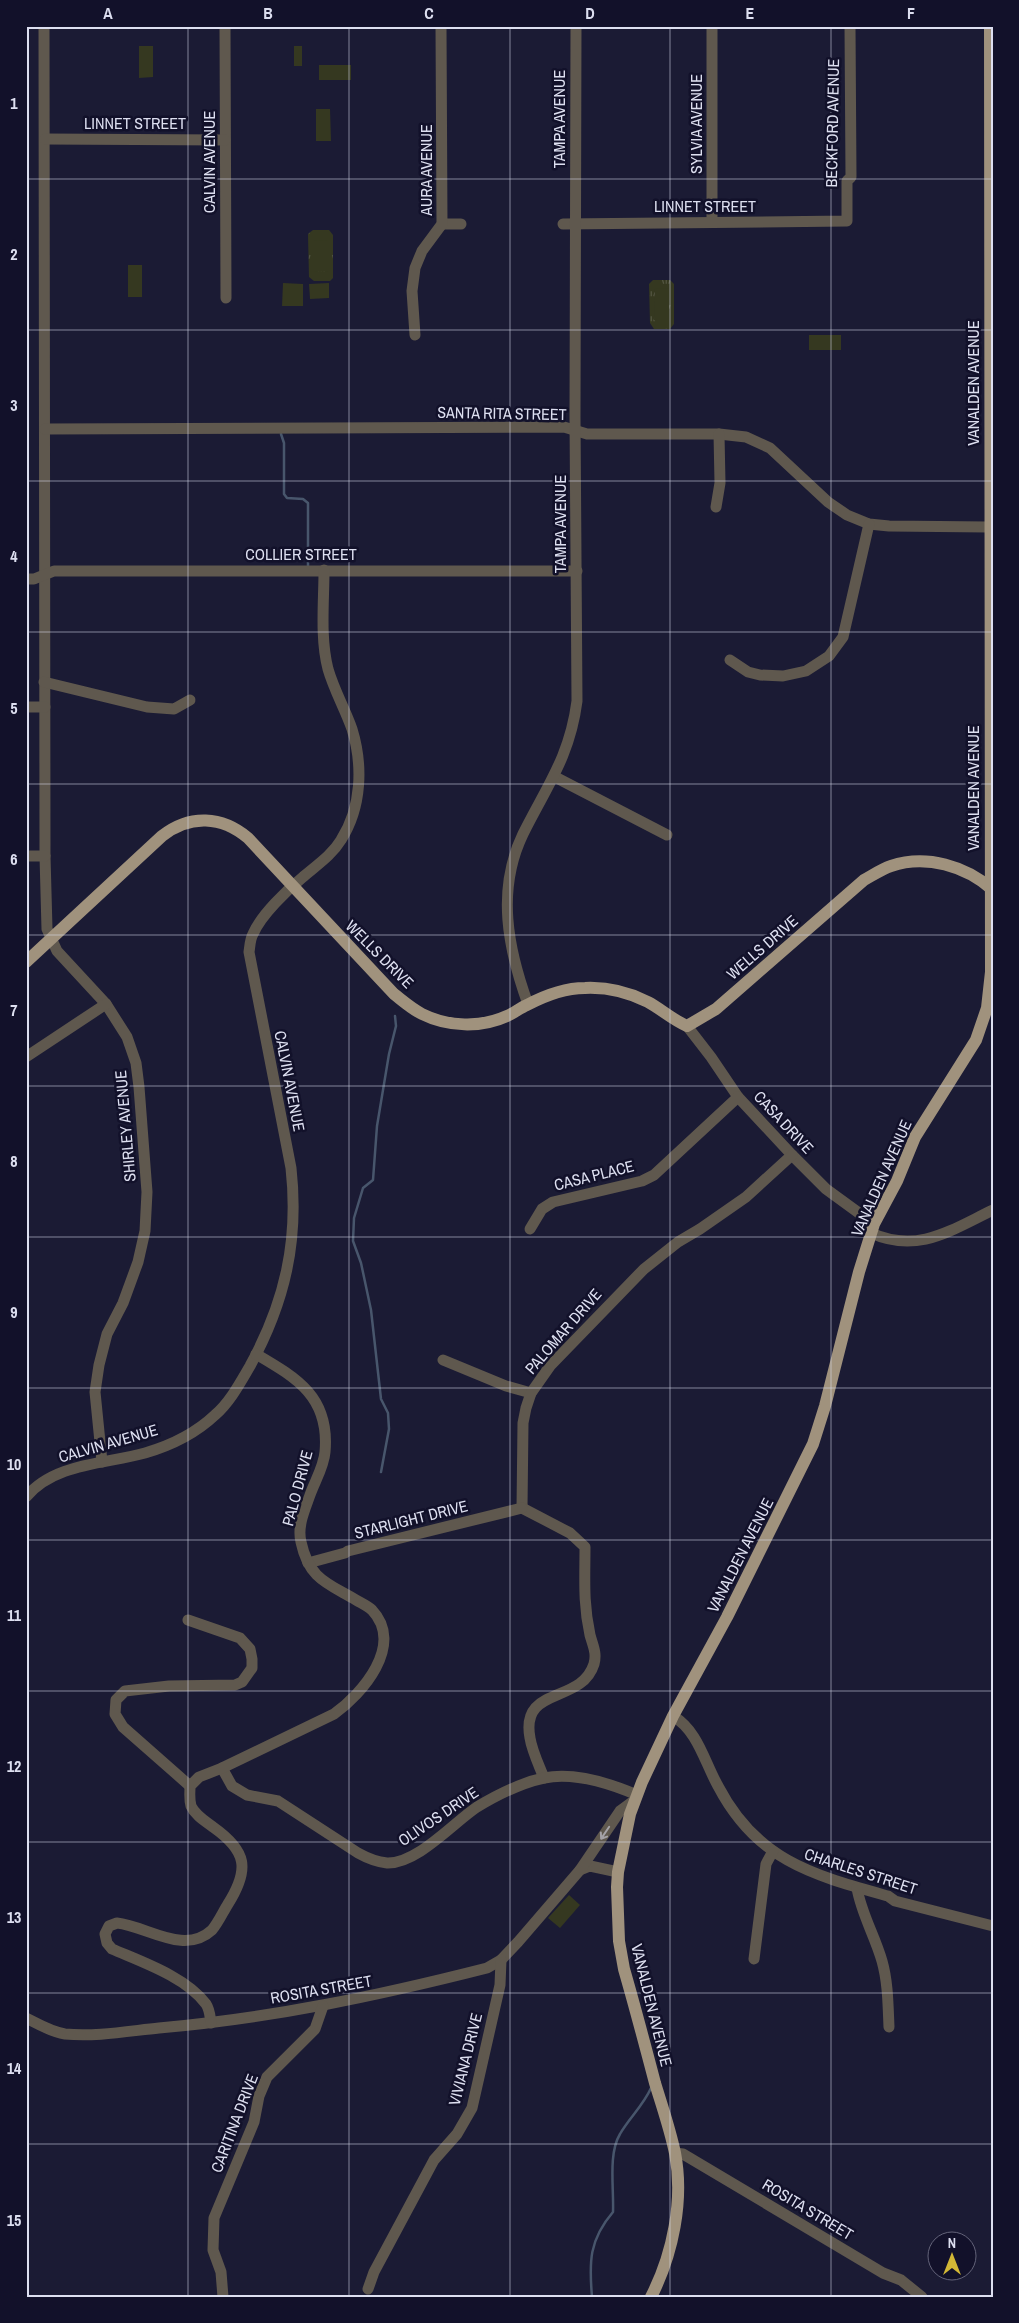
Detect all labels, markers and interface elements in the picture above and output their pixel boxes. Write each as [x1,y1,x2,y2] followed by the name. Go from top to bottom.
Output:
[103,2,113,24] text: A
[263,2,273,24] text: B
[424,2,434,24] text: C
[585,2,595,24] text: D
[746,2,755,24] text: E
[907,2,915,24] text: F
[820,58,844,188] street label: BECKFORD AVENUE
[548,70,570,168] street label: TAMPA AVENUE
[685,74,707,174] street label: SYLVIA AVENUE
[10,92,18,114] text: 1
[198,111,220,213] street label: CALVIN AVENUE
[84,112,186,134] street label: LINNET STREET
[415,124,437,217] street label: AURA AVENUE
[654,195,756,217] street label: LINNET STREET
[10,243,18,265] text: 2
[962,320,984,446] street label: VANALDEN AVENUE
[10,394,18,416] text: 3
[437,401,567,425] street label: SANTA RITA STREET
[549,475,571,573] street label: TAMPA AVENUE
[245,543,357,565] street label: COLLIER STREET
[10,545,18,567] text: 4
[10,697,18,719] text: 5
[962,725,984,851] street label: VANALDEN AVENUE
[10,848,18,870] text: 6
[721,910,803,984] street label: WELLS DRIVE
[341,915,419,993] street label: WELLS DRIVE
[10,999,18,1021] text: 7
[269,1029,311,1133] street label: CALVIN AVENUE
[109,1069,141,1183] street label: SHIRLEY AVENUE
[749,1086,819,1158] street label: CASA DRIVE
[845,1116,917,1240] street label: VANALDEN AVENUE
[10,1150,18,1172] text: 8
[552,1154,636,1196] street label: CASA PLACE
[520,1283,606,1379] street label: PALOMAR DRIVE
[10,1301,18,1323] text: 9
[56,1418,160,1468] street label: CALVIN AVENUE
[276,1448,318,1528] street label: PALO DRIVE
[7,1453,21,1475] text: 10
[352,1494,470,1544] street label: STARLIGHT DRIVE
[702,1494,778,1616] street label: VANALDEN AVENUE
[7,1604,22,1626] text: 11
[7,1755,21,1777] text: 12
[393,1781,483,1851] street label: OLIVOS DRIVE
[600,1826,610,1840] one-way arrow
[802,1842,920,1900] street label: CHARLES STREET
[7,1906,21,1928] text: 13
[626,1941,678,2069] street label: VANALDEN AVENUE
[269,1969,373,2009] street label: ROSITA STREET
[443,2010,487,2108] street label: VIVIANA DRIVE
[7,2057,22,2079] text: 14
[205,2070,263,2176] street label: CARITINA DRIVE
[758,2173,858,2245] street label: ROSITA STREET
[7,2209,21,2231] text: 15
[926,2230,976,2280] north arrow
[948,2234,956,2252] text: N

